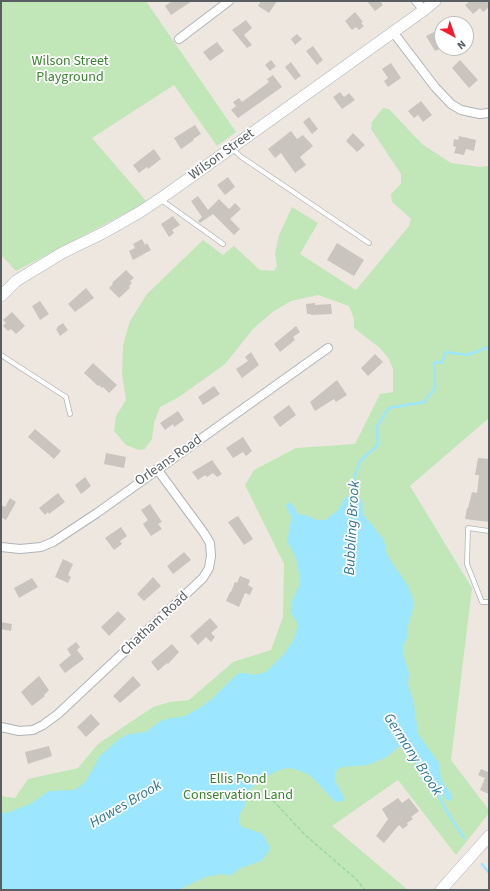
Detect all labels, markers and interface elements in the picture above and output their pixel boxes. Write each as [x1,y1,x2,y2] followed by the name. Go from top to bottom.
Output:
[434,16,474,56] north arrow
[454,37,469,53] text: N
[31,54,109,86] park label: Wilson Street Playground
[186,126,258,184] street label: Wilson Street
[132,432,206,490] street label: Orleans Road
[342,480,364,576] water label: Bubbling Brook
[118,588,192,660] street label: Chatham Road
[379,710,445,800] water label: Germany Brook
[183,772,293,804] park label: Ellis Pond Conservation Land
[87,777,165,833] water label: Hawes Brook

